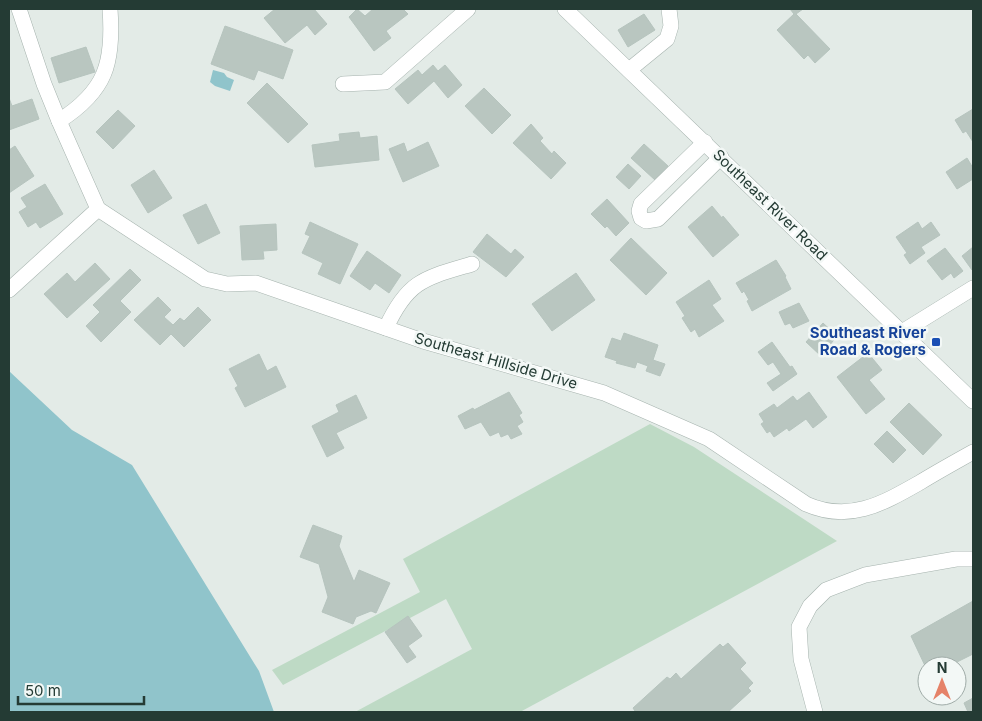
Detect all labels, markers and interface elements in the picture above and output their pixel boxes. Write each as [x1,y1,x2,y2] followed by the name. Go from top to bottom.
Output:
[709,145,832,264] street label: Southeast River Road
[810,323,926,359] place label: Southeast River Road & Rogers
[412,328,580,393] street label: Southeast Hillside Drive
[930,336,942,348] marker: Southeast River Road & Rogers
[917,656,967,706] north arrow
[937,659,947,676] text: N
[18,674,144,706] scale bar
[25,681,61,700] text: 50 m

